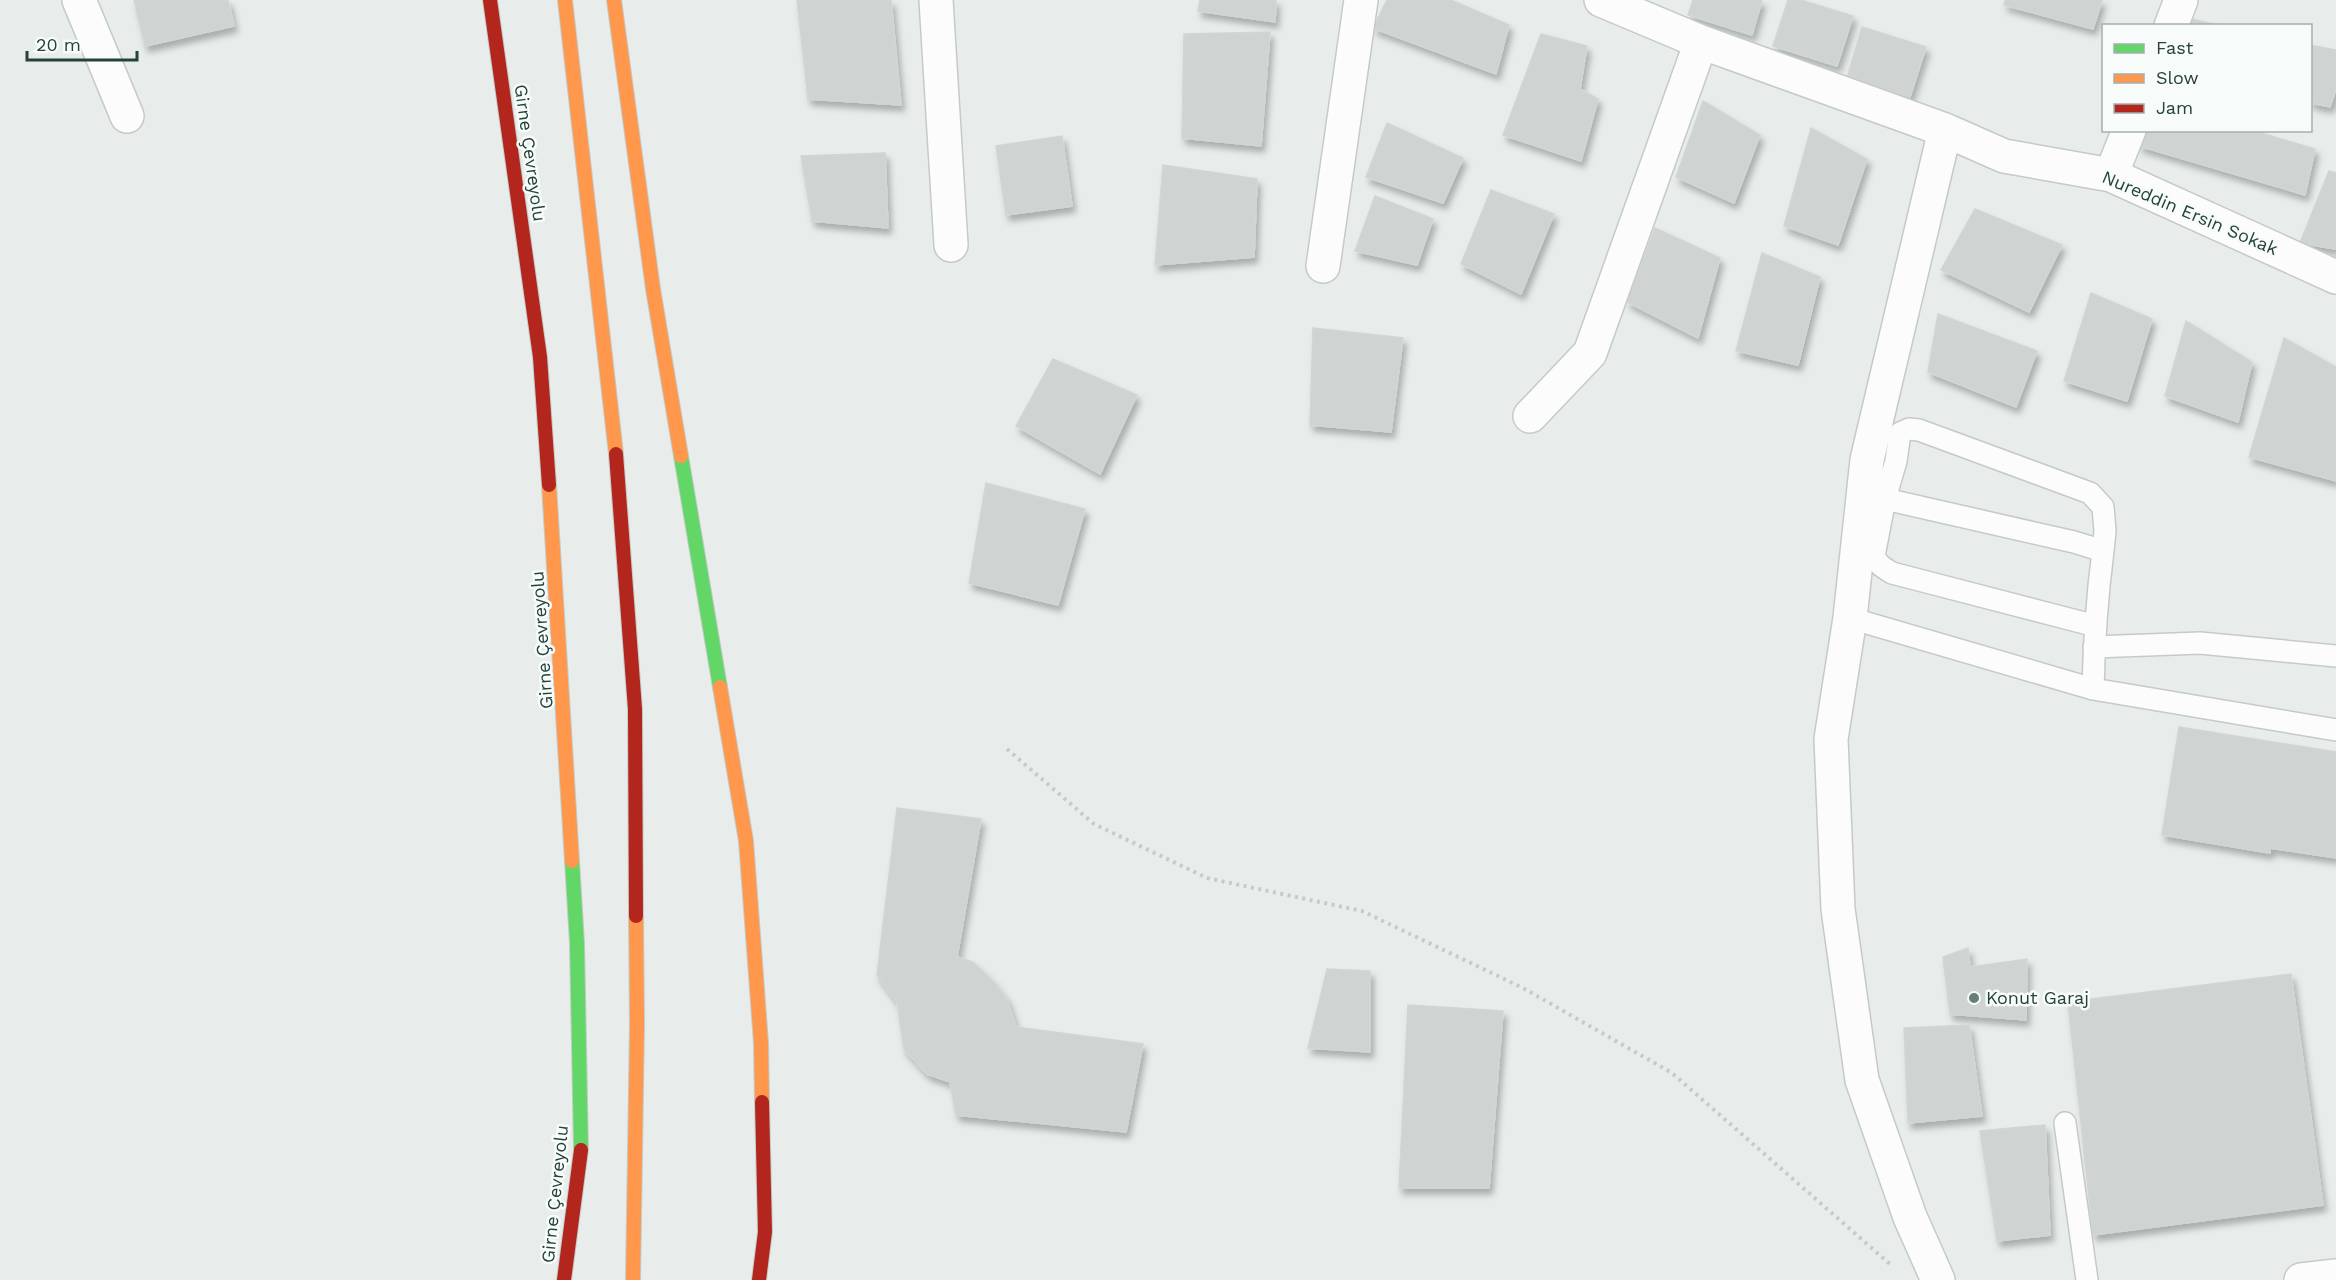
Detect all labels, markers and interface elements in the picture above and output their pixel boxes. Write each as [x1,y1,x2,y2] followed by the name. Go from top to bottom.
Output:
[27,24,136,62] scale bar
[2102,24,2312,132] legend
[36,34,81,55] text: 20 m
[2156,37,2194,58] text: Fast
[2156,67,2199,88] text: Slow
[510,83,551,223] street label: Girne Çevreyolu
[2156,97,2193,118] text: Jam
[2099,166,2281,259] street label: Nureddin Ersin Sokak
[526,570,557,710] street label: Girne Çevreyolu
[1986,987,2089,1008] place label: Konut Garaj
[1967,991,1981,1005] marker: Konut Garaj
[537,1124,572,1264] street label: Girne Çevreyolu

